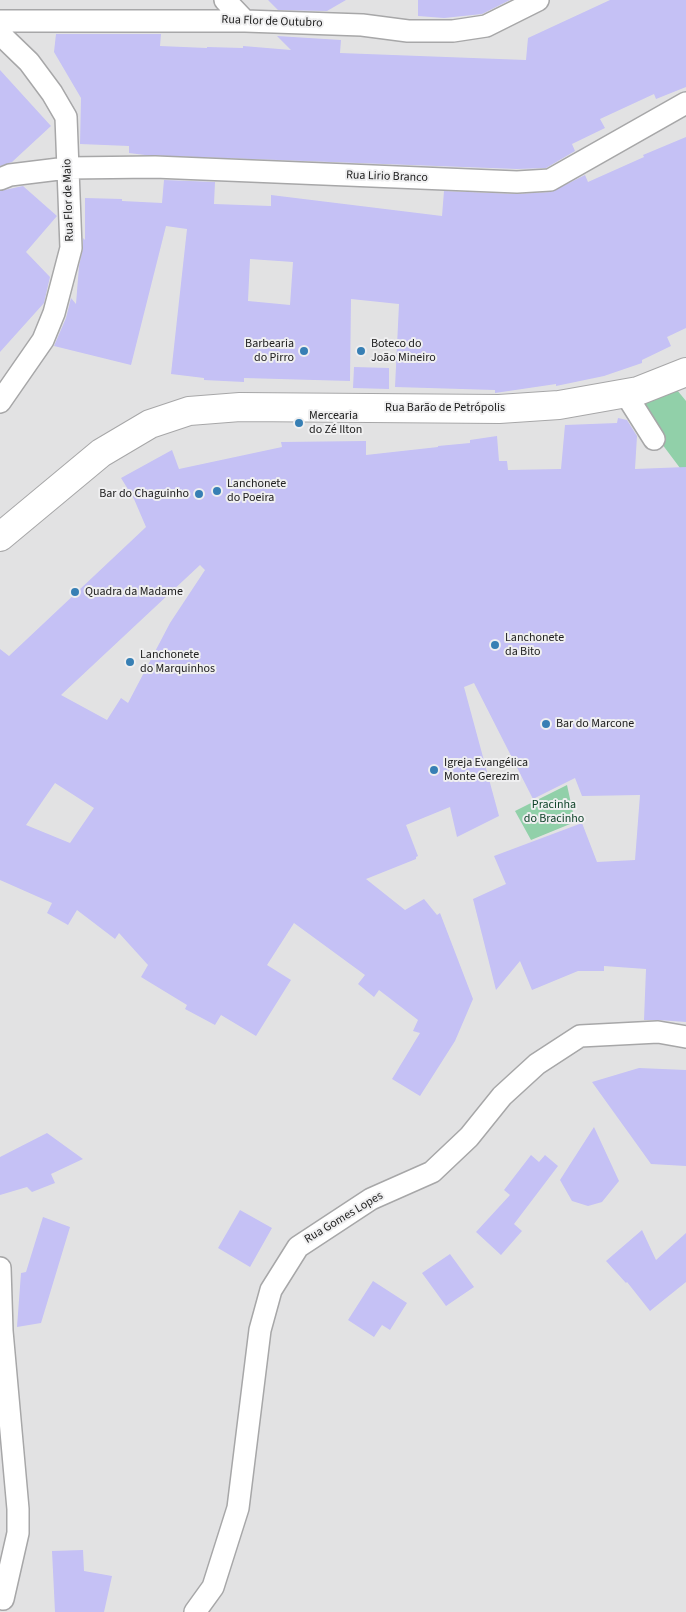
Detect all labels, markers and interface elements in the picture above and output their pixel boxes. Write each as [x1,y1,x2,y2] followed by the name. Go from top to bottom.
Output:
[221,13,323,31] street label: Rua Flor de Outubro
[60,158,78,242] street label: Rua Flor de Maio
[346,168,428,186] street label: Rua Lirio Branco
[245,337,294,365] place label: Barbearia do Pirro
[371,337,436,365] place label: Boteco do João Mineiro
[298,345,310,357] marker: Barbearia do Pirro
[355,345,367,357] marker: Boteco do João Mineiro
[385,401,505,415] street label: Rua Barão de Petrópolis
[309,409,362,437] place label: Mercearia do Zé Ilton
[293,417,305,429] marker: Mercearia do Zé Ilton
[227,477,286,505] place label: Lanchonete do Poeira
[211,485,223,497] marker: Lanchonete do Poeira
[99,487,189,501] place label: Bar do Chaguinho
[193,488,205,500] marker: Bar do Chaguinho
[85,585,183,599] place label: Quadra da Madame
[69,586,81,598] marker: Quadra da Madame
[505,631,564,659] place label: Lanchonete da Bito
[489,639,501,651] marker: Lanchonete da Bito
[140,648,215,676] place label: Lanchonete do Marquinhos
[124,656,136,668] marker: Lanchonete do Marquinhos
[556,717,634,731] place label: Bar do Marcone
[540,718,552,730] marker: Bar do Marcone
[444,756,528,784] place label: Igreja Evangélica Monte Gerezim
[428,764,440,776] marker: Igreja Evangélica Monte Gerezim
[524,798,584,826] park label: Pracinha do Bracinho
[302,1189,386,1247] street label: Rua Gomes Lopes

